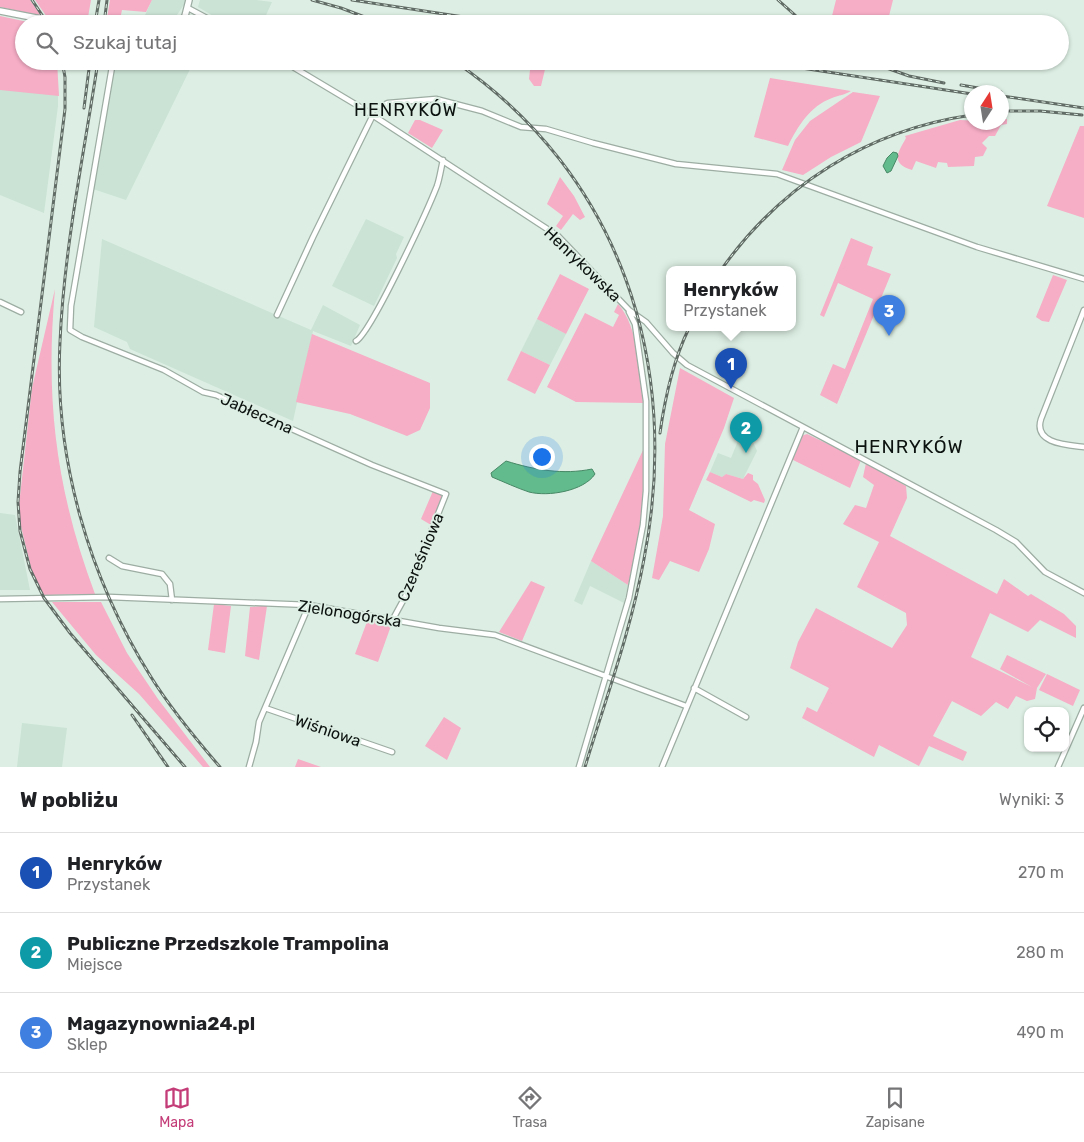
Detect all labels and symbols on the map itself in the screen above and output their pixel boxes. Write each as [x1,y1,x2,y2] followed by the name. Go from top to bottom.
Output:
[964,85,1009,130] north arrow
[354,99,458,121] district label: HENRYKÓW
[540,223,625,306] street label: Henrykowska
[873,295,905,336] pin: 3
[715,348,747,389] pin: 1
[218,389,296,438] street label: Jabłeczna
[730,412,762,453] pin: 2
[854,435,964,458] district label: HENRYKÓW
[529,444,555,470] your location
[393,510,448,604] street label: Czereśniowa
[297,596,403,631] street label: Zielonogórska
[292,710,363,751] street label: Wiśniowa

